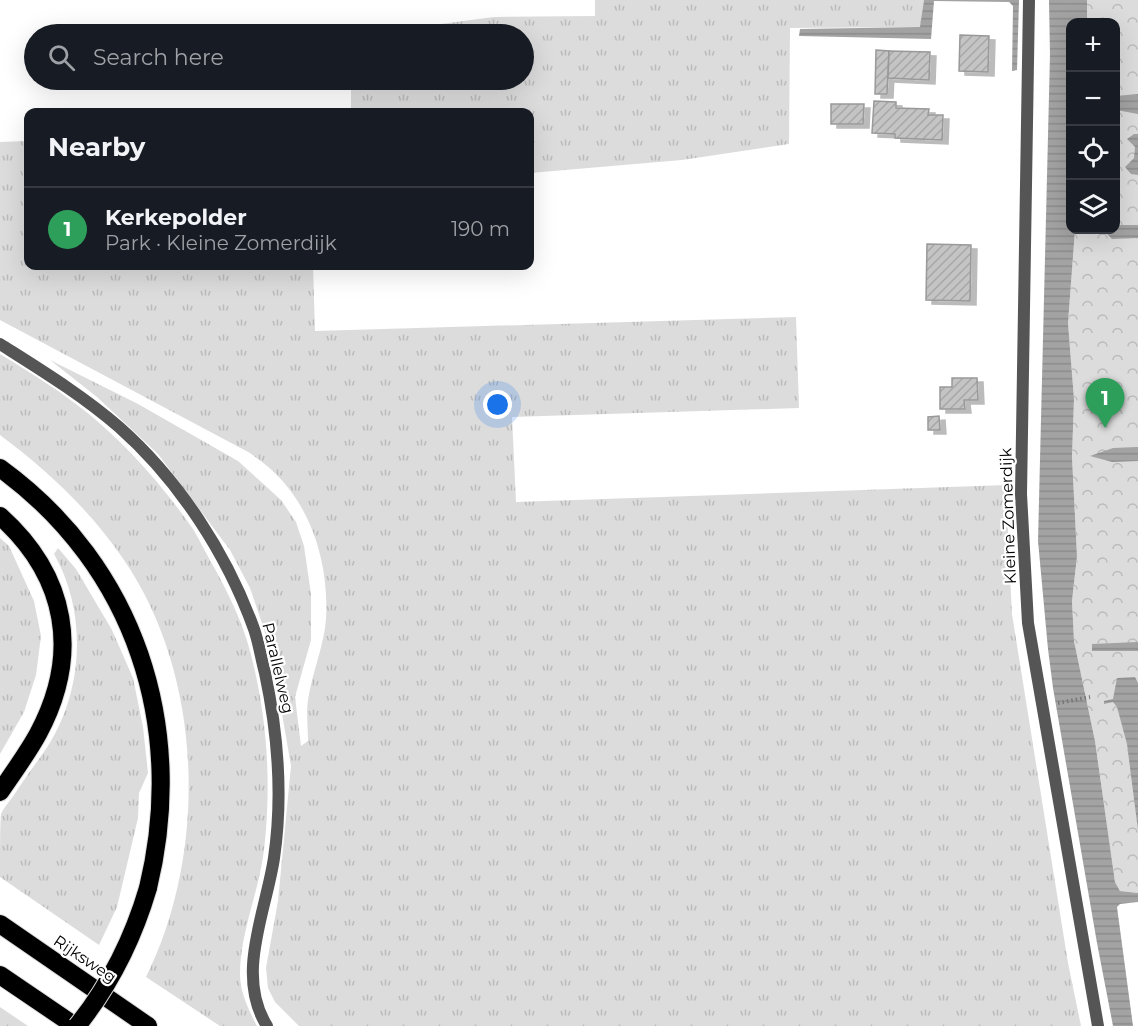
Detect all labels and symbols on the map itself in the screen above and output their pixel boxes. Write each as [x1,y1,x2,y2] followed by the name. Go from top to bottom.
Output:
[1086,378,1124,428] pin: 1
[483,390,512,419] your location
[996,447,1020,585] street label: Kleine Zomerdijk
[258,621,298,715] street label: Parallelweg
[50,931,120,987] street label: Rijksweg

